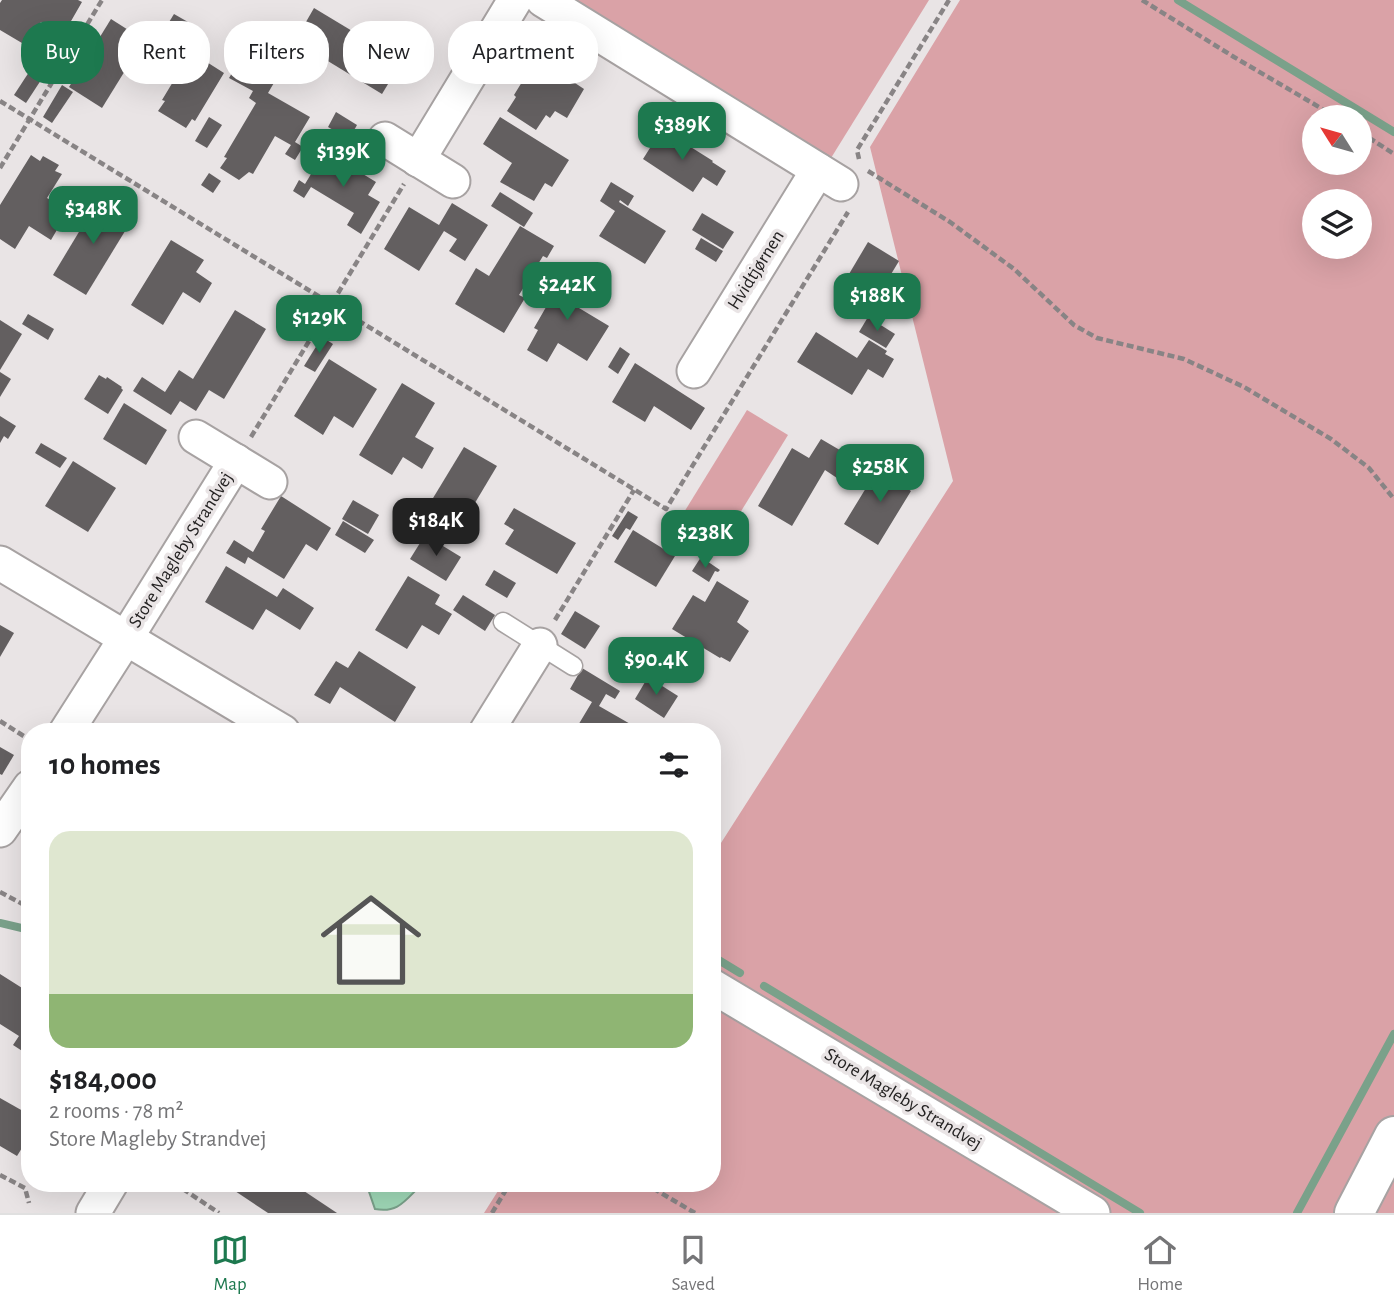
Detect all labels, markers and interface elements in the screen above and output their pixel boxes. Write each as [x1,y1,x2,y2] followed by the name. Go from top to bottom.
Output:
[21,21,104,84] chip: Buy
[118,21,210,84] chip: Rent
[224,21,329,84] chip: Filters
[343,21,434,84] chip: New
[448,21,598,84] chip: Apartment
[633,102,731,162] pin: $389K
[1302,105,1372,175] north arrow
[1302,105,1372,259] map controls
[654,113,710,136] text: $389K
[294,130,392,189] pin: $139K
[316,140,370,163] text: $139K
[44,187,142,246] pin: $348K
[1302,189,1372,259] button: layers
[65,197,121,220] text: $348K
[724,227,788,313] street label: Hvidtjørnen
[518,262,616,322] pin: $242K
[538,273,596,296] text: $242K
[828,274,926,333] pin: $188K
[850,284,904,307] text: $188K
[270,296,368,355] pin: $129K
[292,306,346,329] text: $129K
[831,444,929,504] pin: $258K
[852,455,908,478] text: $258K
[125,469,237,631] street label: Store Magleby Strandvej
[387,498,485,558] pin: $184K
[409,509,463,532] text: $184K
[656,510,754,570] pin: $238K
[677,521,733,544] text: $238K
[599,638,713,697] pin: $90.4K
[624,648,688,671] text: $90.4K
[655,746,693,784] icon: filters
[49,750,160,780] text: 10 homes
[308,877,434,1003] icon: home
[821,1045,985,1153] street label: Store Magleby Strandvej
[49,1065,157,1095] text: $184,000
[49,1100,184,1123] text: 2 rooms · 78 m²
[49,1128,267,1151] text: Store Magleby Strandvej
[211,1231,249,1296] tab: Map
[671,1231,715,1296] tab: Saved
[1137,1231,1183,1296] tab: Home

